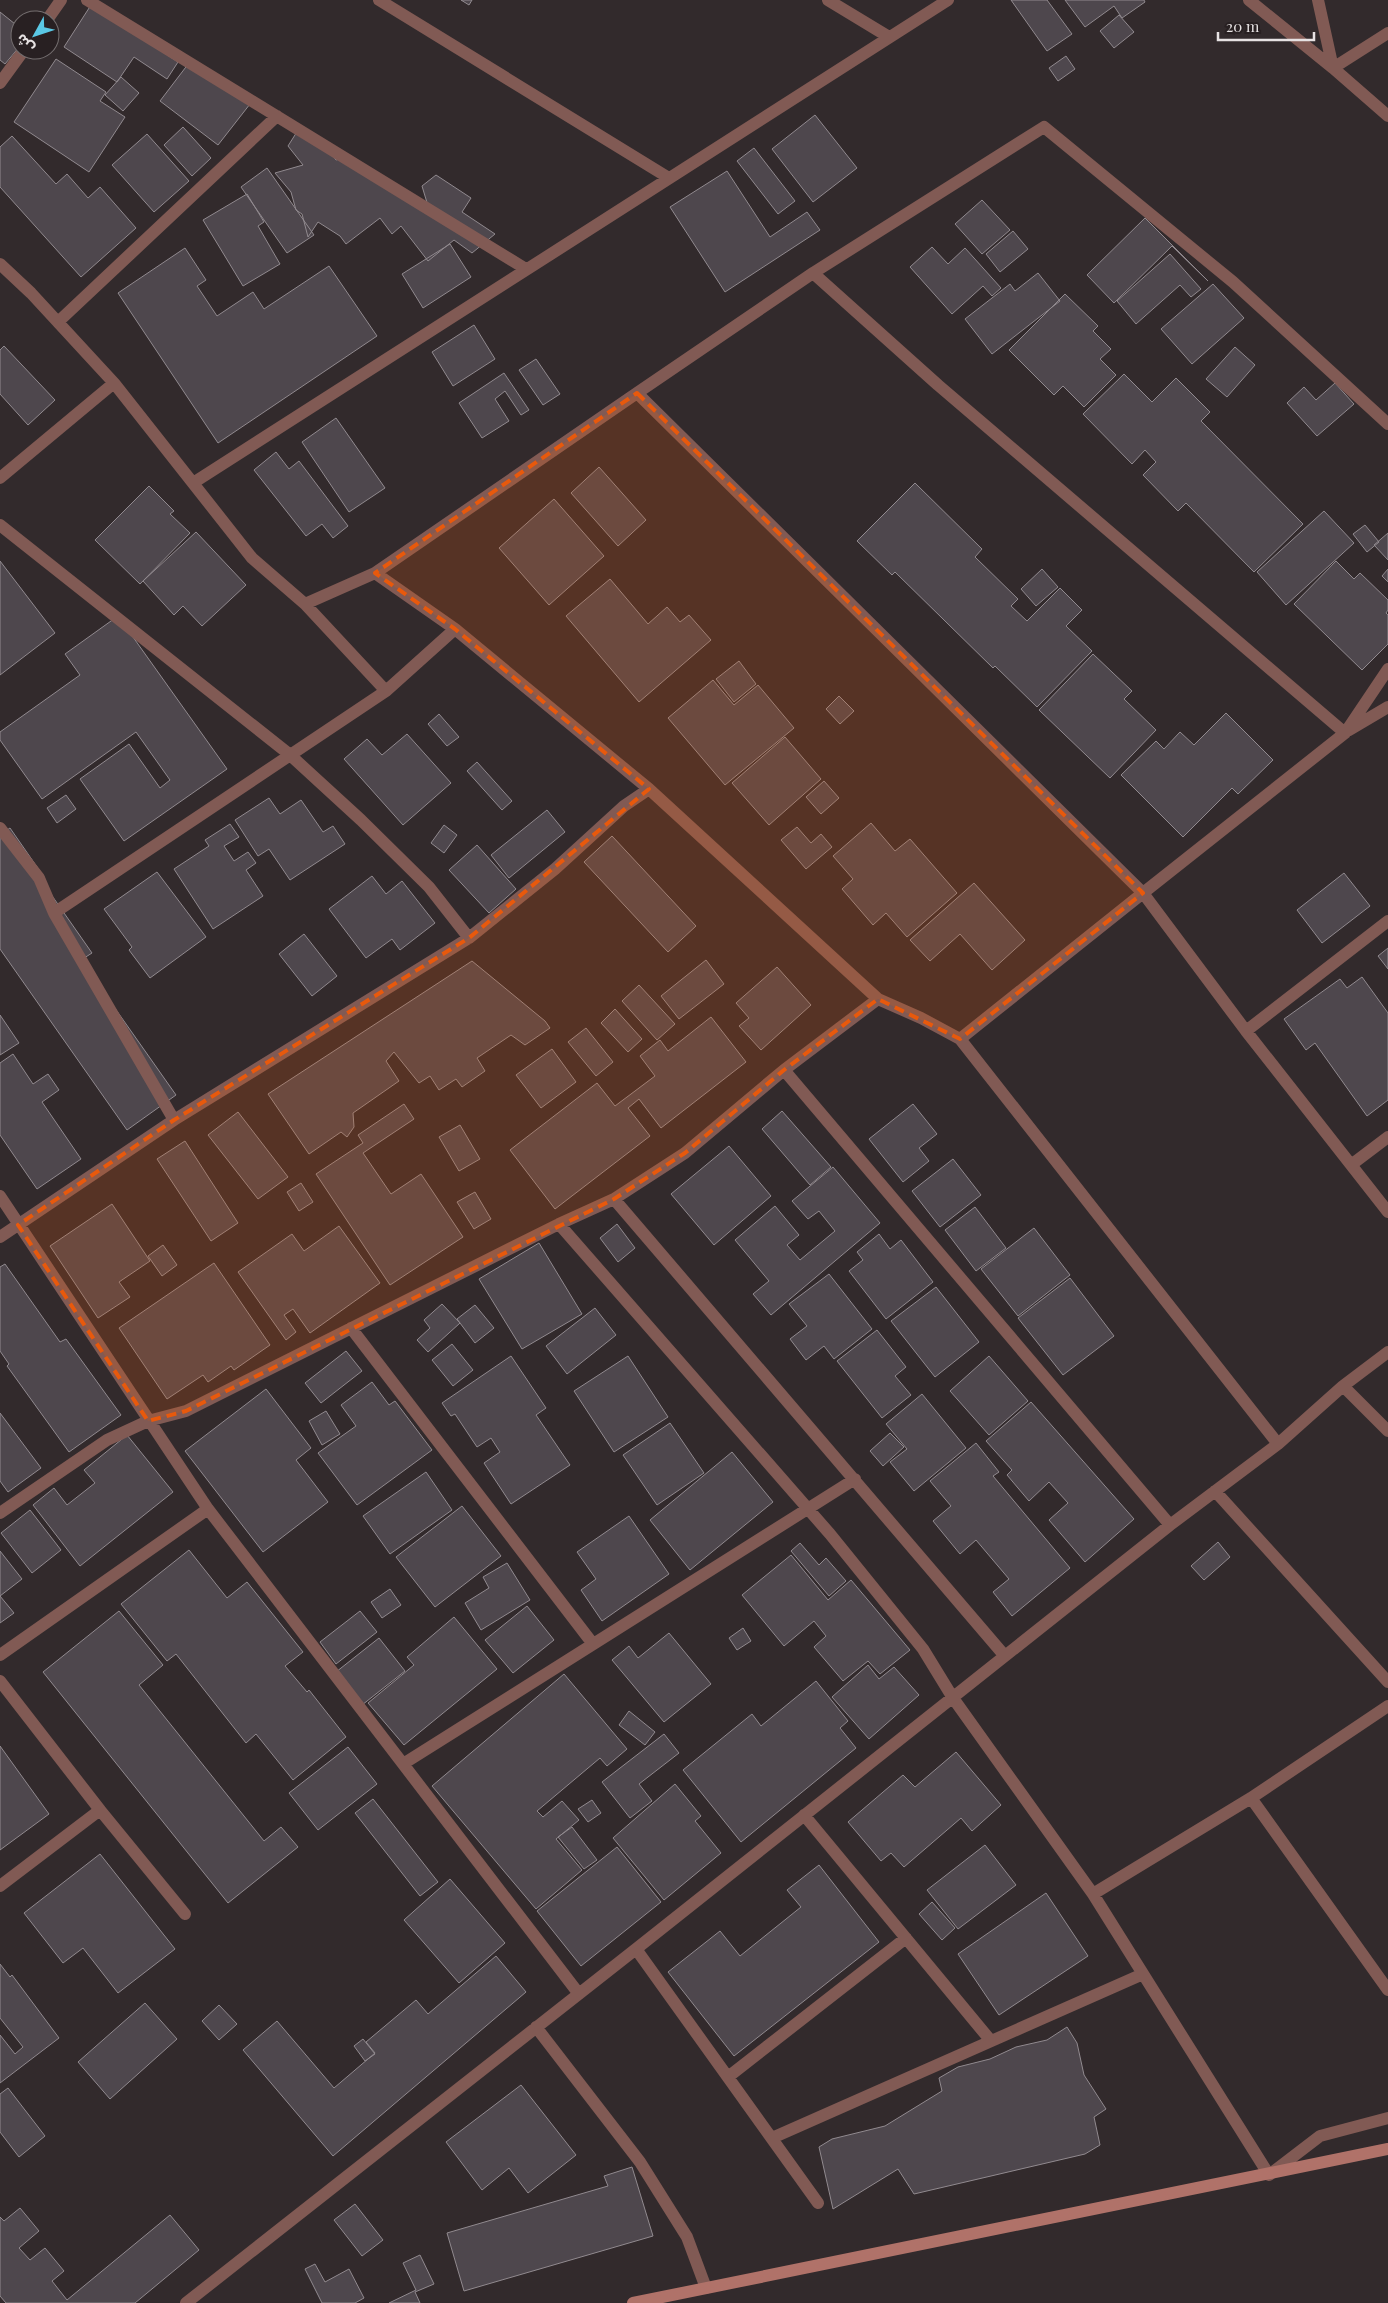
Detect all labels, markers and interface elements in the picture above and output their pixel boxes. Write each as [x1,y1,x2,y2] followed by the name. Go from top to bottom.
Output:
[10,10,60,60] north arrow
[1218,10,1314,42] scale bar
[1226,16,1260,36] text: 20 m
[11,30,38,57] text: ش

